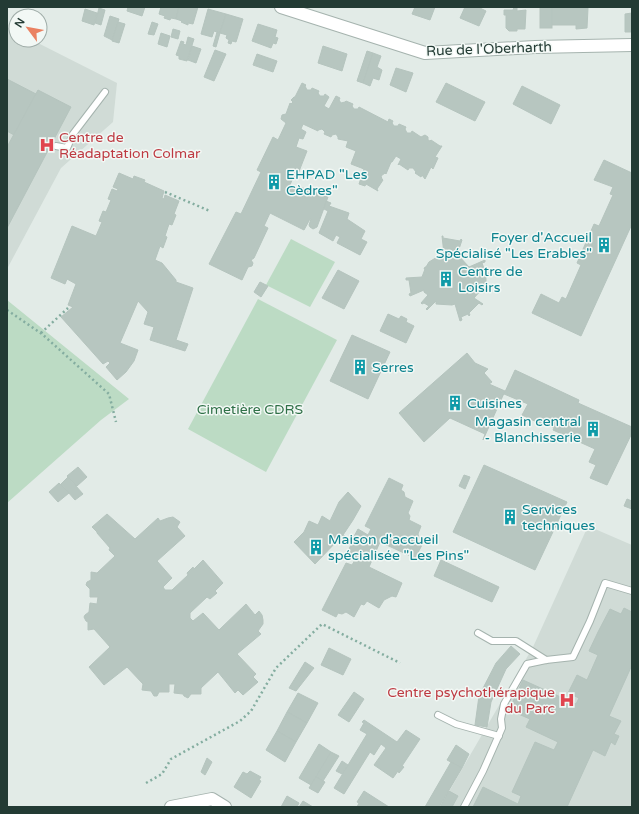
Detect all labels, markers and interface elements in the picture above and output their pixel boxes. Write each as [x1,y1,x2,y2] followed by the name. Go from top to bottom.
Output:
[8,8,48,48] north arrow
[12,16,28,30] text: N
[426,38,552,60] street label: Rue de l'Oberharth
[59,129,201,162] place label: Centre de Réadaptation Colmar
[38,136,56,154] hospital icon: Centre de Réadaptation Colmar
[286,166,368,199] place label: EHPAD "Les Cèdres"
[265,173,283,191] building icon: EHPAD "Les Cèdres"
[436,229,592,262] place label: Foyer d'Accueil Spécialisé "Les Erables"
[595,236,613,254] building icon: Foyer d'Accueil Spécialisé "Les Erables"
[458,263,523,296] place label: Centre de Loisirs
[437,270,455,288] building icon: Centre de Loisirs
[351,358,369,376] building icon: Serres
[372,359,414,376] place label: Serres
[446,394,464,412] building icon: Cuisines
[467,395,522,412] place label: Cuisines
[197,401,304,418] park label: Cimetière CDRS
[475,413,581,446] place label: Magasin central - Blanchisserie
[584,420,602,438] building icon: Magasin central - Blanchisserie
[522,501,595,534] place label: Services techniques
[501,508,519,526] building icon: Services techniques
[328,531,469,564] place label: Maison d'accueil spécialisée "Les Pins"
[307,538,325,556] building icon: Maison d'accueil spécialisée "Les Pins"
[387,684,555,717] place label: Centre psychothérapique du Parc
[558,691,576,709] hospital icon: Centre psychothérapique du Parc

